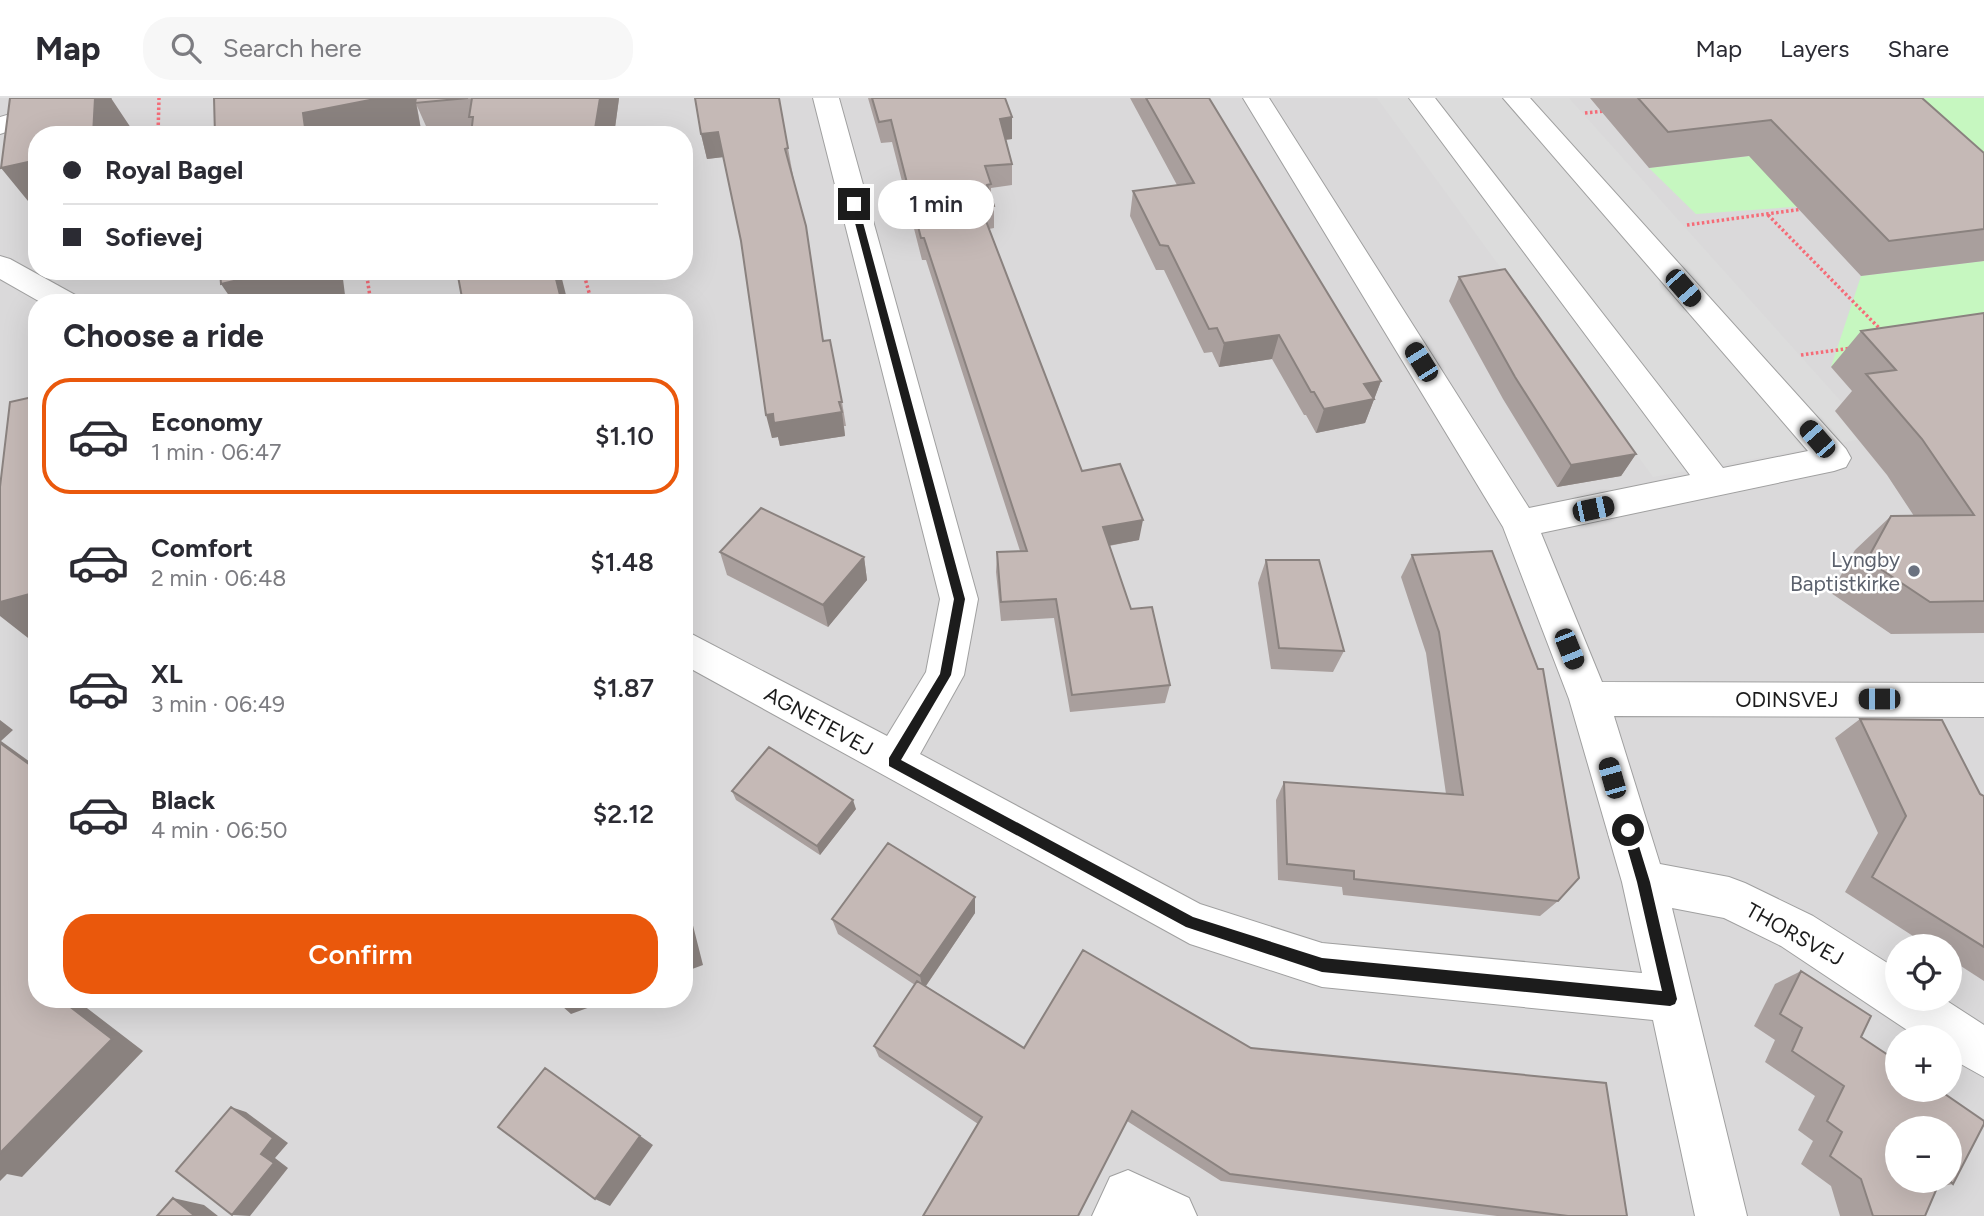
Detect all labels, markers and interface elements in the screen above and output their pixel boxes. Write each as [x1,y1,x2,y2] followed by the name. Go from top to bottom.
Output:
[143,17,633,80] search box
[35,29,101,68] text: Map
[167,29,205,67] icon: search
[223,32,362,64] text: Search here
[1695,34,1742,63] text: Map
[1780,34,1849,63] text: Layers
[1887,34,1949,63] text: Share
[105,154,244,186] text: Royal Bagel
[878,180,994,228] callout: 1 min
[838,188,870,220] route end
[909,190,963,218] text: 1 min
[105,221,203,253] text: Sofievej
[1662,265,1705,311] car
[63,317,264,355] text: Choose a ride
[1401,339,1442,385] car
[67,405,130,468] icon: car
[151,406,263,438] text: Economy
[1796,416,1839,462] car
[595,420,654,452] text: $1.10
[151,438,281,466] text: 1 min · 06:47
[1571,494,1616,524] car
[67,531,130,594] icon: car
[151,532,253,564] text: Comfort
[590,546,654,578] text: $1.48
[1790,547,1900,596] place label: Lyngby Baptistkirke
[1906,563,1922,579] marker: Lyngby Baptistkirke
[151,564,286,592] text: 2 min · 06:48
[1552,626,1587,672] car
[67,657,130,720] icon: car
[151,658,183,690] text: XL
[592,672,654,704] text: $1.87
[760,681,878,761] street label: AGNETEVEJ
[1735,687,1839,712] street label: ODINSVEJ
[1859,689,1901,710] car
[151,690,285,718] text: 3 min · 06:49
[1597,755,1628,801] car
[67,783,130,846] icon: car
[151,784,215,816] text: Black
[593,798,654,830] text: $2.12
[1612,814,1644,846] route start
[151,816,287,844] text: 4 min · 06:50
[1742,897,1848,971] street label: THORSVEJ
[63,914,658,994] button: Confirm
[1885,934,1962,1193] map controls
[1885,934,1962,1011] button: locate
[1885,1025,1962,1102] button: +
[1885,1116,1962,1193] button: −

